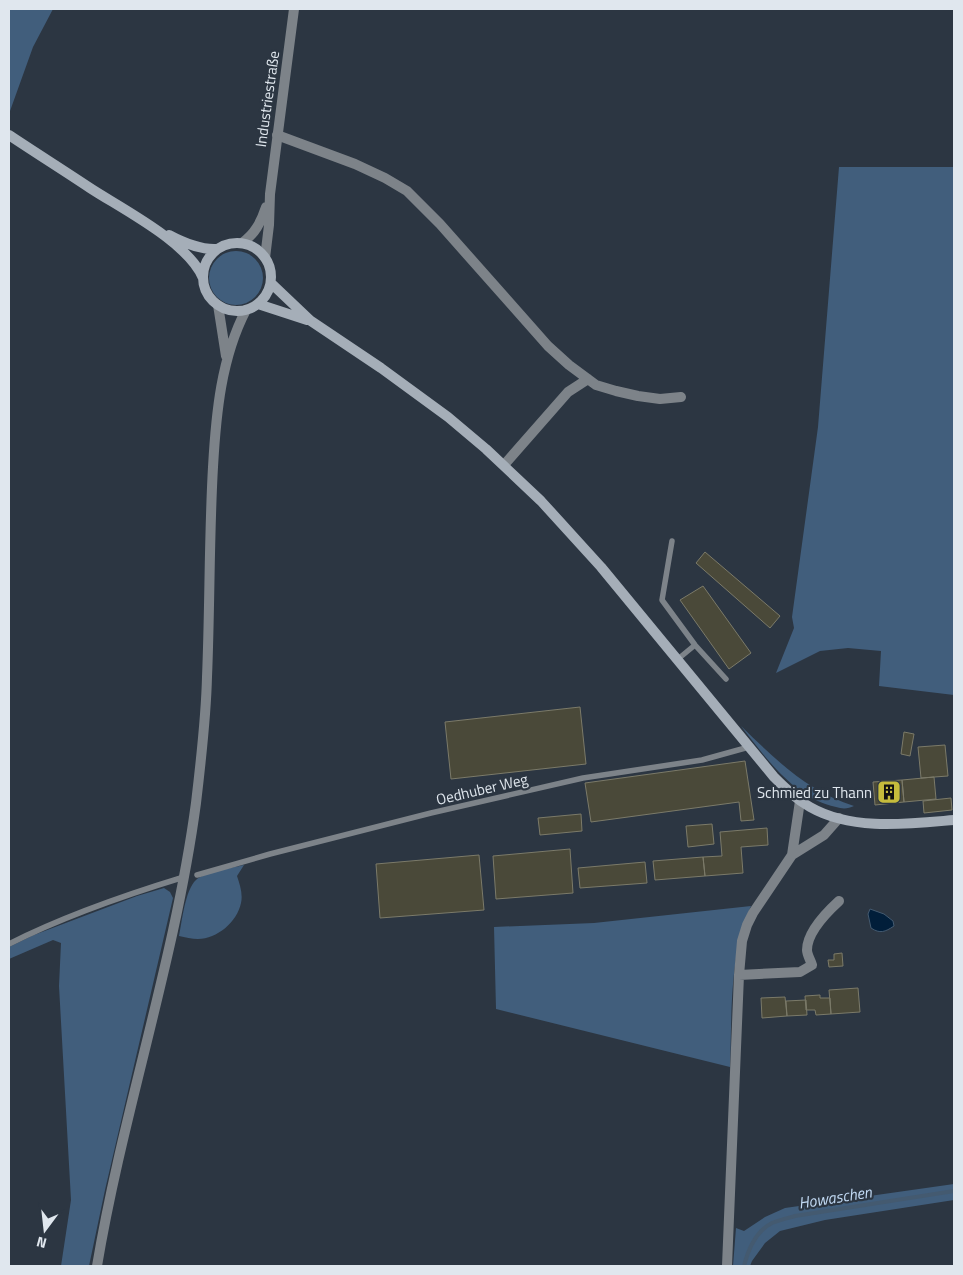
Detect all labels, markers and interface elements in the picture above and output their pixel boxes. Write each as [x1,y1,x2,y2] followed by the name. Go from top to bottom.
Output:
[249,49,285,149] street label: Industriestraße
[434,767,530,811] street label: Oedhuber Weg
[876,779,902,805] building icon: Schmied zu Thann
[757,781,872,804] place label: Schmied zu Thann
[797,1179,874,1215] water label: Howaschen
[20,1205,70,1255] north arrow
[34,1232,49,1254] text: N

